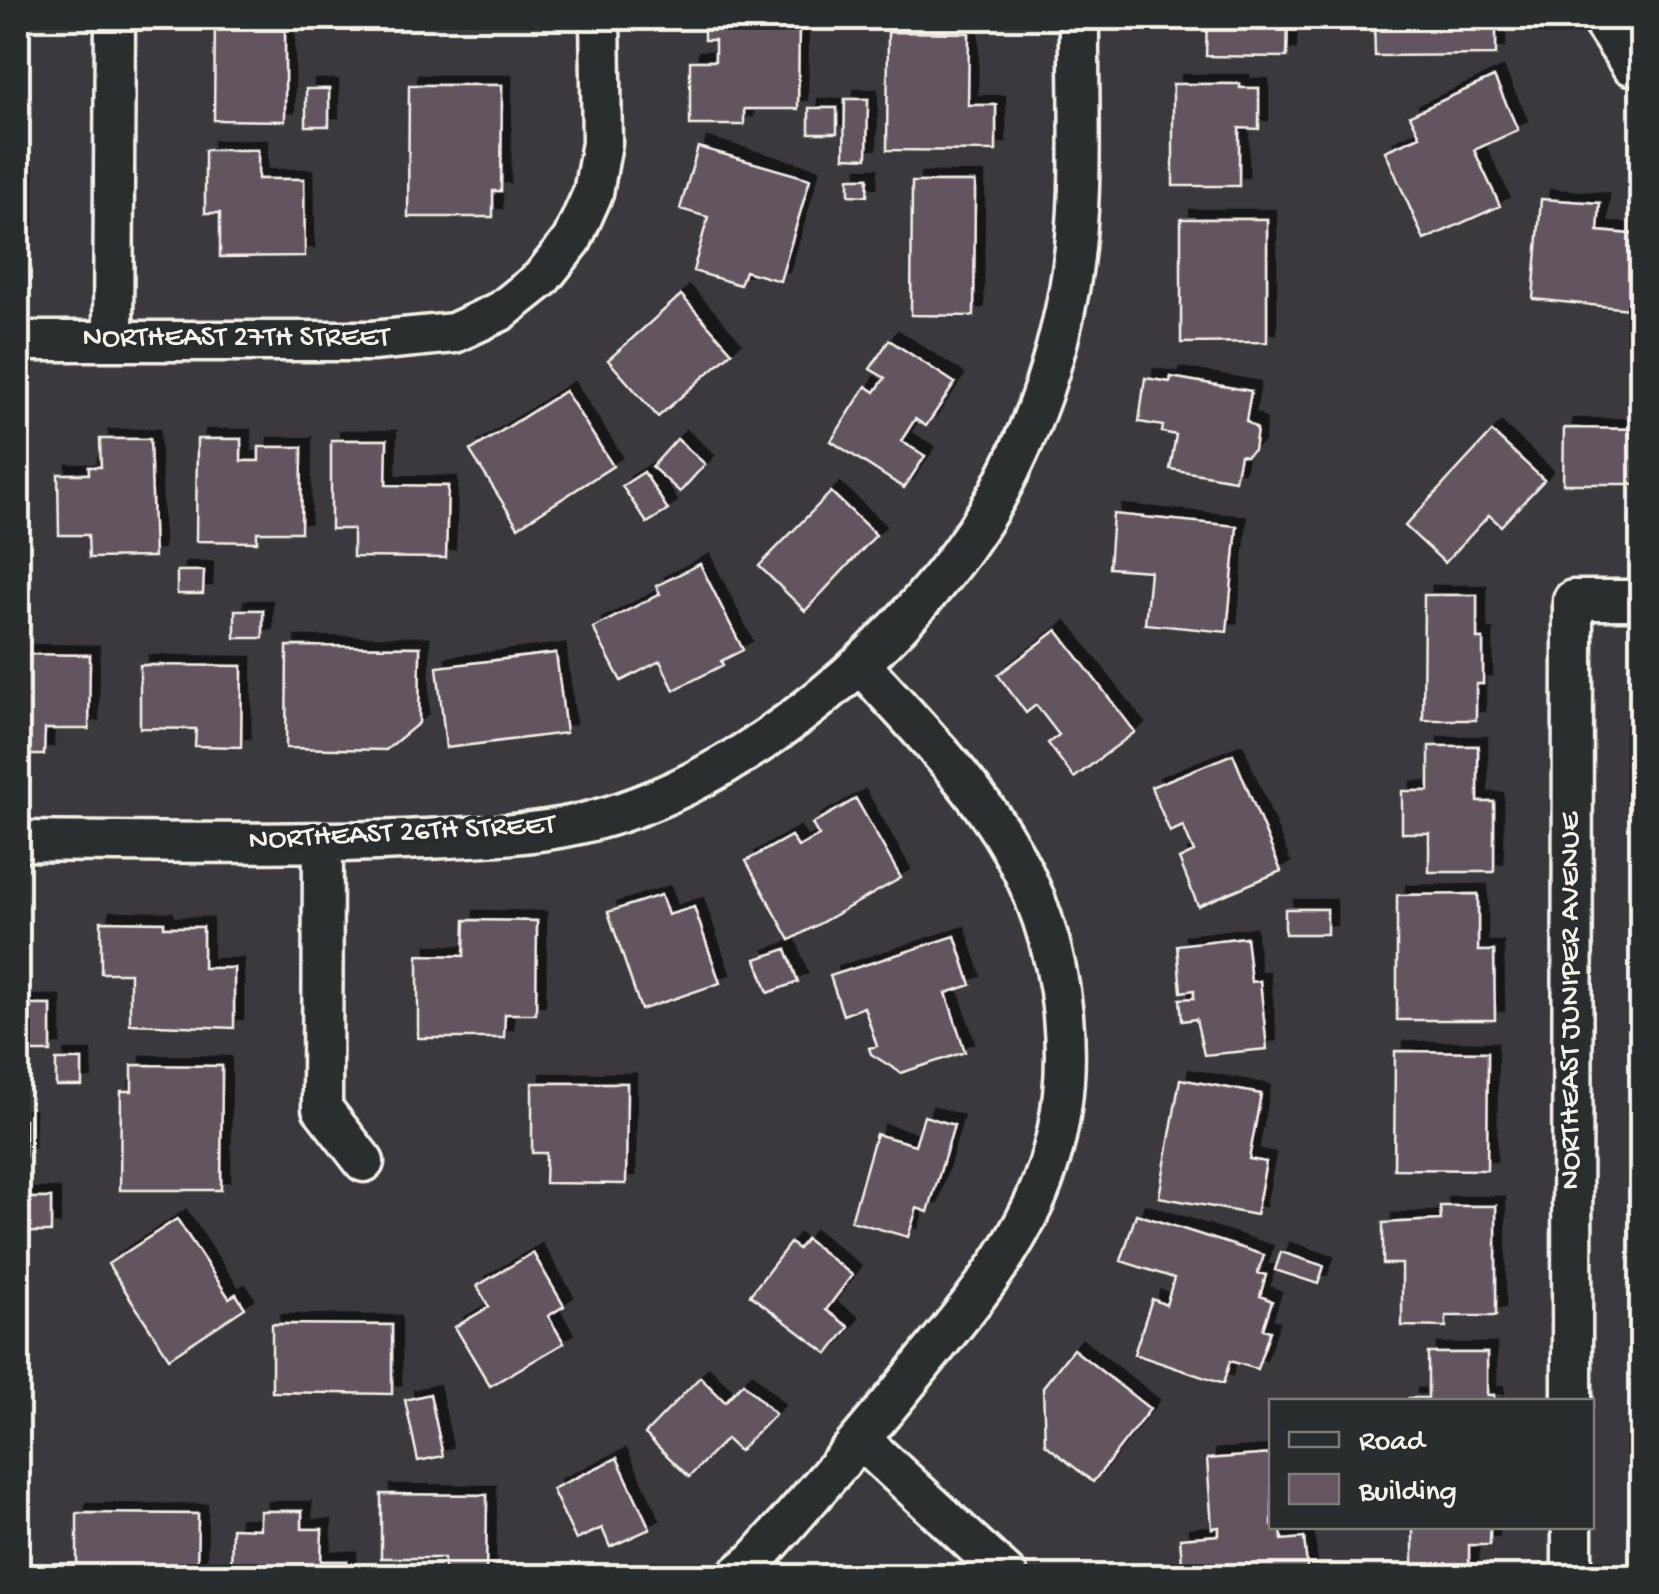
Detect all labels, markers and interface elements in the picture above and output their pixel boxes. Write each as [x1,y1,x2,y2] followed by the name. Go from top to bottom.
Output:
[82,322,391,357] street label: NORTHEAST 27TH STREET
[248,808,558,860] street label: NORTHEAST 26TH STREET
[1555,811,1590,1190] street label: NORTHEAST JUNIPER AVENUE
[1269,1399,1594,1529] legend
[1359,1426,1427,1461] text: Road
[1358,1476,1457,1511] text: Building

